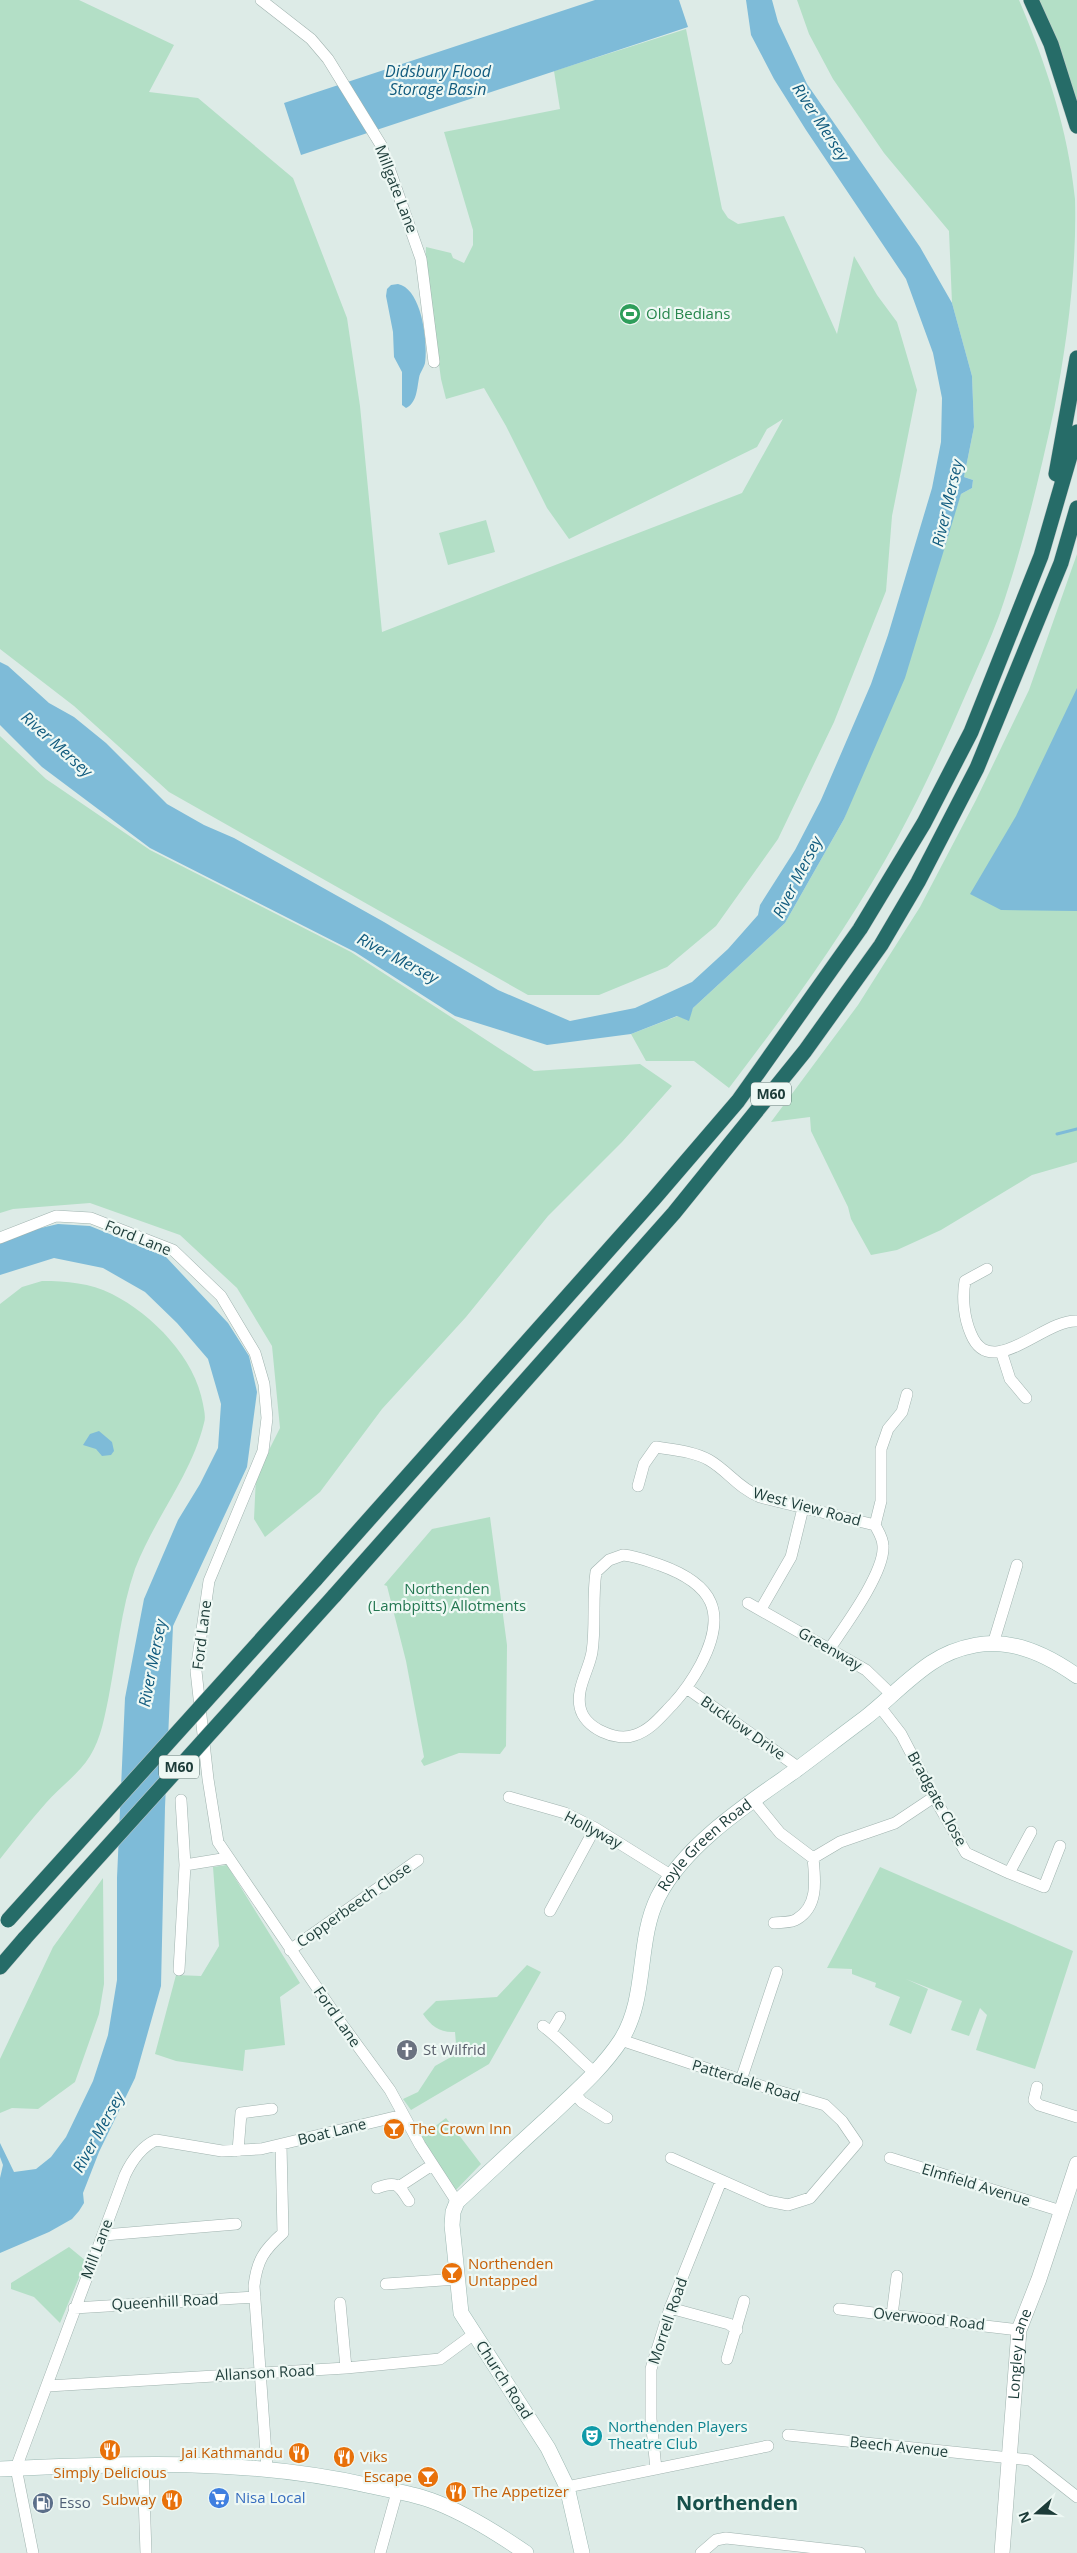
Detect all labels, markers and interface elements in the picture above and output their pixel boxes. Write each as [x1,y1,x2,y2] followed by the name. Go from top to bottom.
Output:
[385,60,492,100] water label: Didsbury Flood Storage Basin
[788,79,855,167] water label: River Mersey
[371,142,423,236] street label: Millgate Lane
[618,302,642,326] sports icon: Old Bedians
[646,303,730,323] place label: Old Bedians
[926,456,968,549] water label: River Mersey
[17,706,99,783] water label: River Mersey
[767,831,828,922] water label: River Mersey
[354,927,444,989] water label: River Mersey
[751,1082,791,1106] road number: M60
[102,1215,174,1259] street label: Ford Lane
[751,1482,864,1530] street label: West View Road
[368,1578,526,1615] park label: Northenden (Lambpitts) Allotments
[187,1599,215,1671] street label: Ford Lane
[133,1616,172,1709] water label: River Mersey
[795,1622,866,1675] street label: Greenway
[697,1691,790,1764] street label: Bucklow Drive
[904,1748,972,1849] street label: Bradgate Close
[159,1755,199,1778] road number: M60
[652,1794,755,1895] street label: Royle Green Road
[561,1806,626,1853] street label: Hollyway
[292,1857,415,1951] street label: Copperbeech Close
[310,1982,366,2051] street label: Ford Lane
[395,2038,419,2062] church icon: St Wilfrid
[423,2039,486,2059] place label: St Wilfrid
[690,2054,803,2106] street label: Patterdale Road
[67,2086,130,2176] water label: River Mersey
[295,2113,368,2149] street label: Boat Lane
[382,2117,406,2141] bar icon: The Crown Inn
[410,2118,512,2138] place label: The Crown Inn
[920,2158,1033,2210] street label: Elmfield Avenue
[76,2216,117,2281] street label: Mill Lane
[468,2253,553,2290] place label: Northenden Untapped
[440,2261,464,2285] bar icon: Northenden Untapped
[643,2275,691,2367] street label: Morrell Road
[111,2288,219,2314] street label: Queenhill Road
[872,2302,986,2334] street label: Overwood Road
[1003,2305,1035,2400] street label: Longley Lane
[472,2336,538,2423] street label: Church Road
[215,2359,315,2385] street label: Allanson Road
[608,2416,748,2453] place label: Northenden Players Theatre Club
[580,2424,604,2448] theatre icon: Northenden Players Theatre Club
[849,2431,949,2461] street label: Beech Avenue
[98,2438,122,2462] restaurant icon: Simply Delicious
[287,2441,311,2465] restaurant icon: Jai Kathmandu
[179,2442,283,2462] place label: Jai Kathmandu
[332,2445,356,2469] restaurant icon: Viks
[360,2446,388,2466] place label: Viks
[53,2462,167,2482] place label: Simply Delicious
[416,2465,440,2489] bar icon: Escape
[363,2466,412,2486] place label: Escape
[444,2480,468,2504] restaurant icon: The Appetizer
[472,2481,569,2501] place label: The Appetizer
[207,2486,231,2510] supermarket icon: Nisa Local
[235,2487,306,2507] place label: Nisa Local
[160,2488,184,2512] restaurant icon: Subway
[1012,2488,1062,2538] north arrow
[102,2489,156,2509] place label: Subway
[676,2489,798,2516] district label: Northenden
[31,2491,55,2515] fuel station icon: Esso
[59,2492,91,2512] place label: Esso
[1013,2509,1035,2526] text: N

